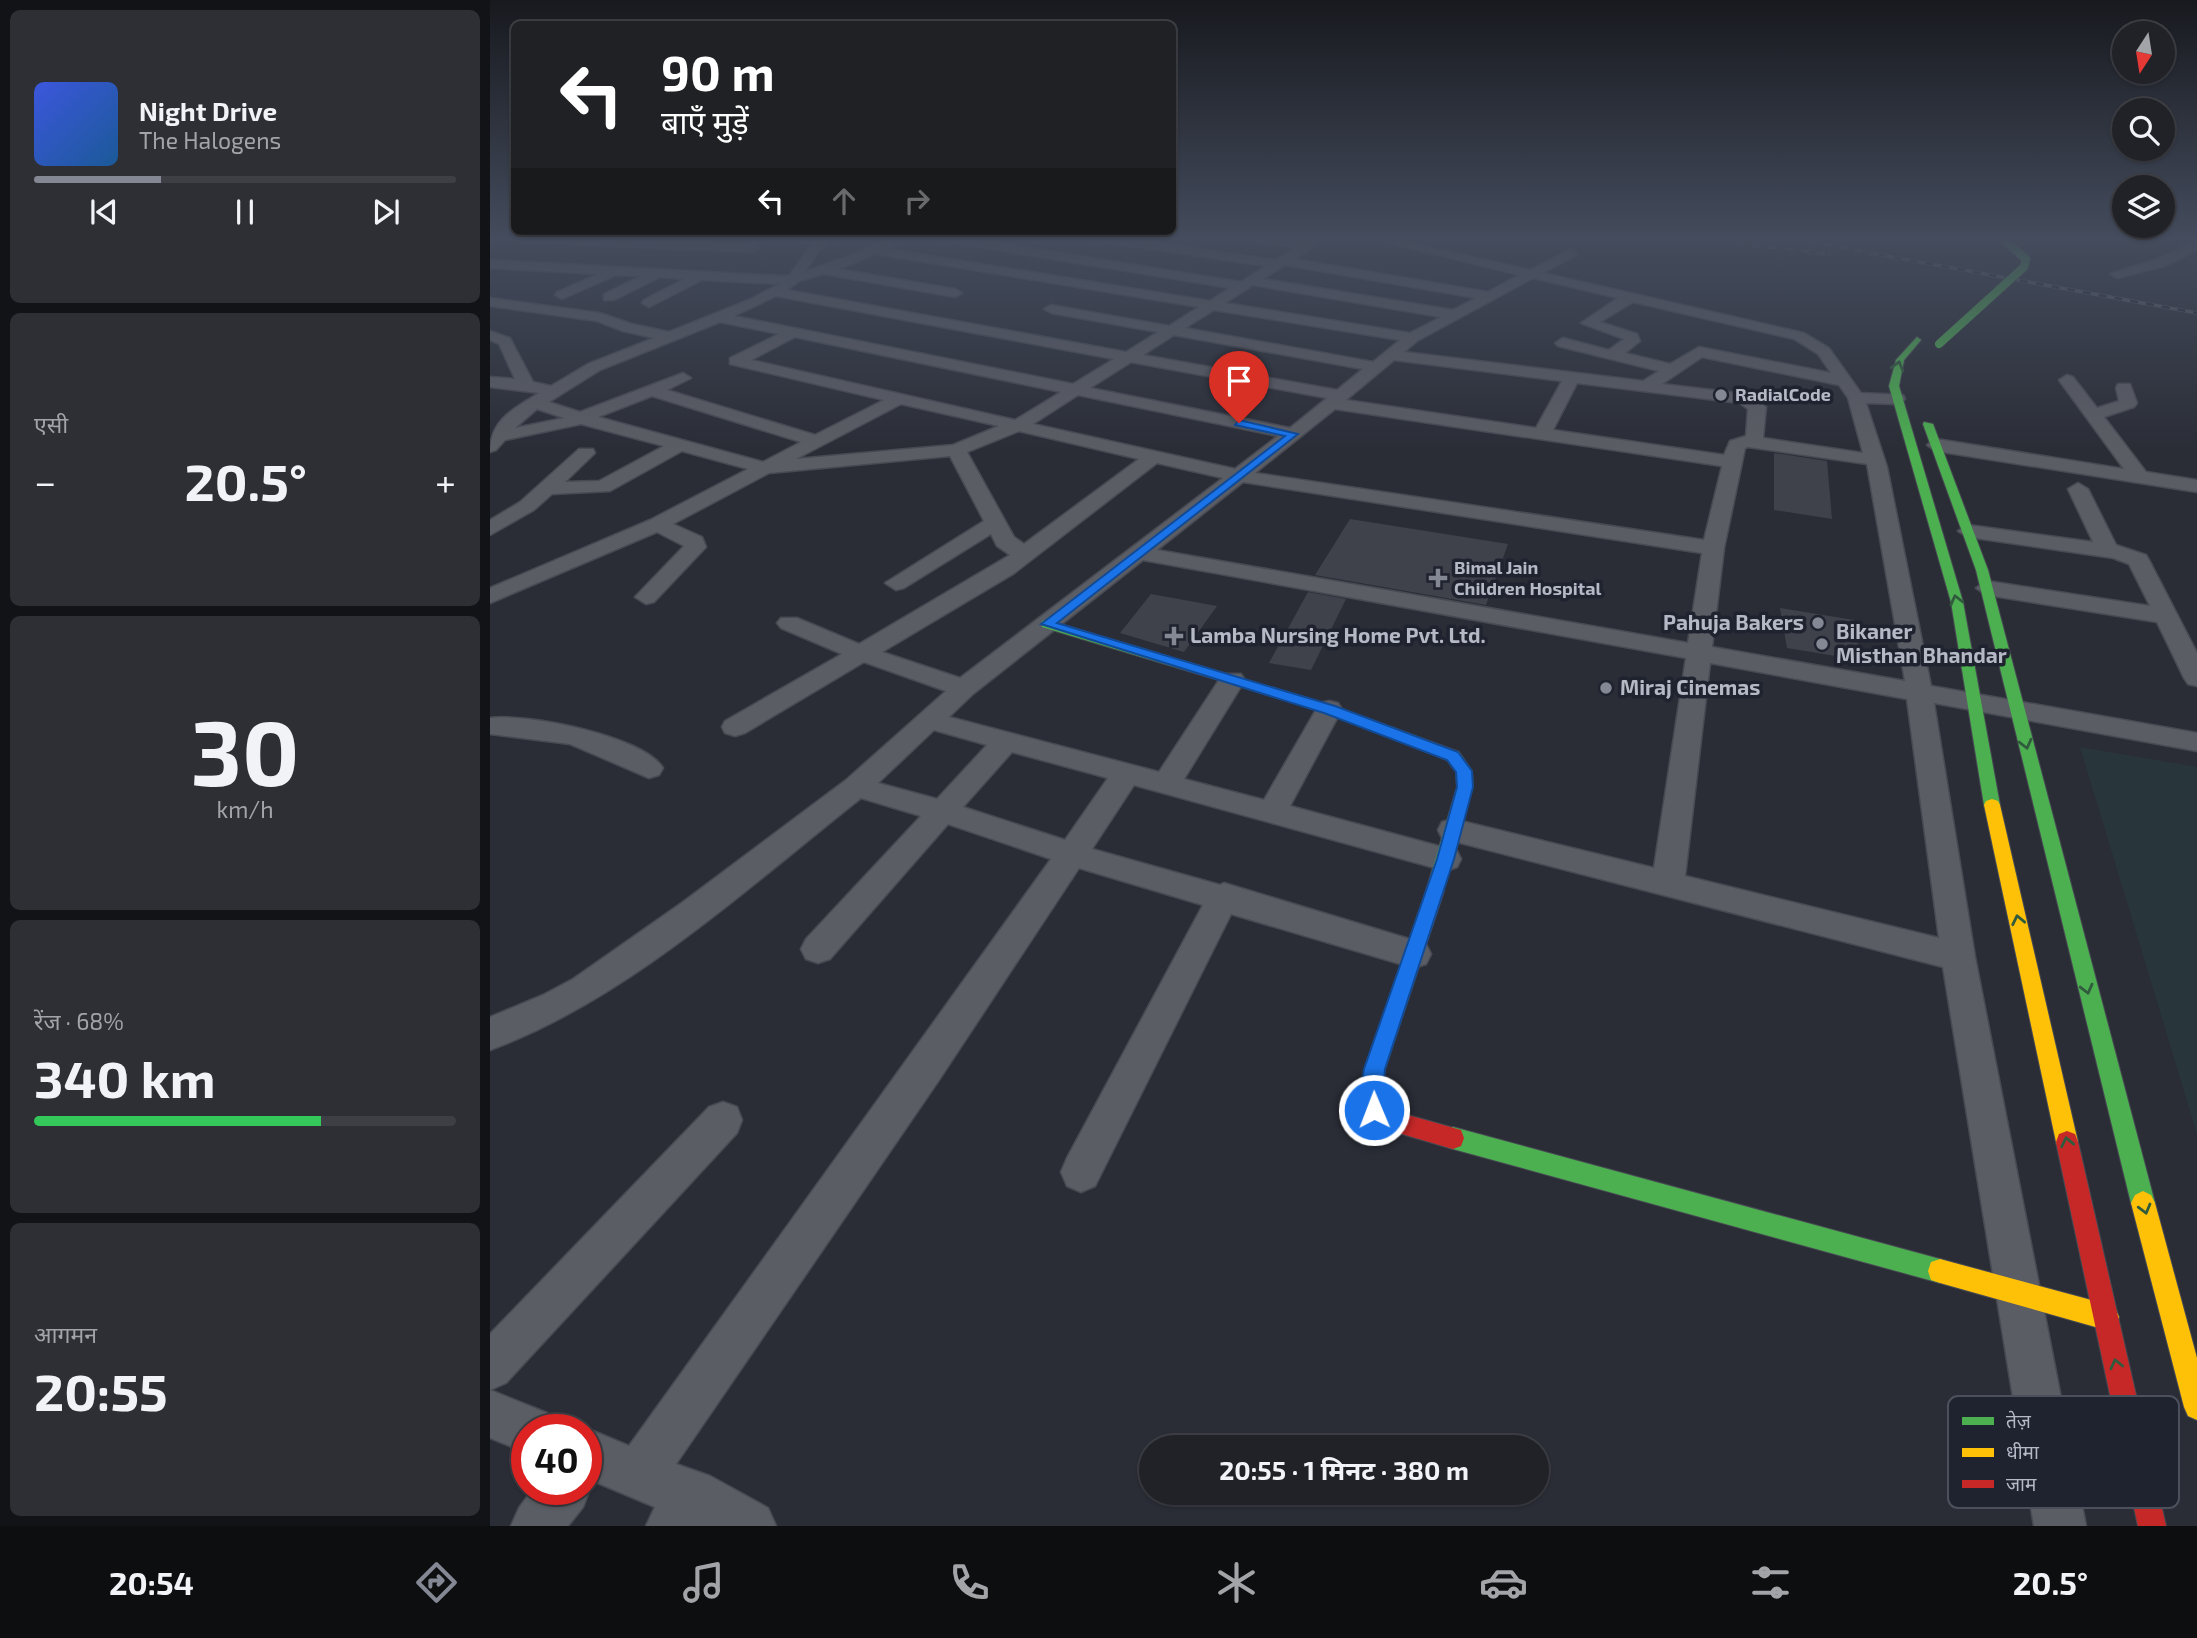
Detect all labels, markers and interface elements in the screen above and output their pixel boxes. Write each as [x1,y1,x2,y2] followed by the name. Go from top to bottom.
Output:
[2112,21,2175,84] north arrow
[2112,21,2175,238] map controls
[661,42,775,101] text: 90 m
[546,49,637,140] icon: left
[139,95,277,126] text: Night Drive
[2112,98,2175,161] button: search
[661,102,749,140] text: बाएँ मुड़ें
[139,126,281,154] text: The Halogens
[2112,175,2175,238] button: layers
[752,182,790,220] icon: left
[825,182,863,220] icon: ahead
[898,182,936,220] icon: right
[85,193,123,231] icon: previous
[226,193,264,231] icon: pause
[367,193,405,231] icon: next
[1209,351,1269,423] pin
[1889,361,1904,373] one-way arrow
[1220,362,1258,400] icon: arrive
[1735,383,1831,405] place label: RadialCode
[1713,387,1729,403] marker: RadialCode
[34,410,68,438] text: एसी
[184,449,307,511] text: 20.5°
[34,458,56,504] text: −
[435,458,456,504] text: +
[1454,556,1601,599] place label: Bimal Jain Children Hospital
[1428,568,1448,588] marker: Bimal Jain Children Hospital
[1950,594,1964,606] one-way arrow
[1663,609,1804,634] place label: Pahuja Bakers
[1810,615,1826,631] marker: Pahuja Bakers
[1836,618,2007,667] place label: Bikaner Misthan Bhandar
[1190,622,1486,647] place label: Lamba Nursing Home Pvt. Ltd.
[1164,626,1184,646] marker: Lamba Nursing Home Pvt. Ltd.
[1814,636,1830,652] marker: Bikaner Misthan Bhandar
[1620,674,1760,699] place label: Miraj Cinemas
[1598,680,1614,696] marker: Miraj Cinemas
[190,695,300,804] text: 30
[2018,738,2032,750] one-way arrow
[216,795,274,823] text: km/h
[2011,914,2026,926] one-way arrow
[2079,983,2093,995] one-way arrow
[34,1007,124,1035] text: रेंज · 68%
[34,1046,216,1108] text: 340 km
[1337,1073,1411,1147] position arrow
[2060,1136,2075,1148] one-way arrow
[2136,1203,2151,1215] one-way arrow
[34,1320,97,1348] text: आगमन
[2110,1358,2124,1370] one-way arrow
[34,1359,168,1421] text: 20:55
[1948,1396,2179,1508] legend
[2006,1409,2032,1432] text: तेज़
[511,1414,602,1505] speed limit sign: 40
[2006,1440,2040,1463] text: धीमा
[1219,1454,1469,1485] text: 20:55 · 1 मिनट · 380 m
[2006,1472,2037,1495] text: जाम
[412,1558,461,1607] icon: directions
[679,1558,728,1607] icon: music
[945,1558,994,1607] icon: phone
[1212,1558,1261,1607] icon: climate
[1479,1558,1528,1607] icon: car
[1746,1558,1795,1607] icon: filters
[109,1563,194,1601] text: 20:54
[2013,1563,2088,1601] text: 20.5°

